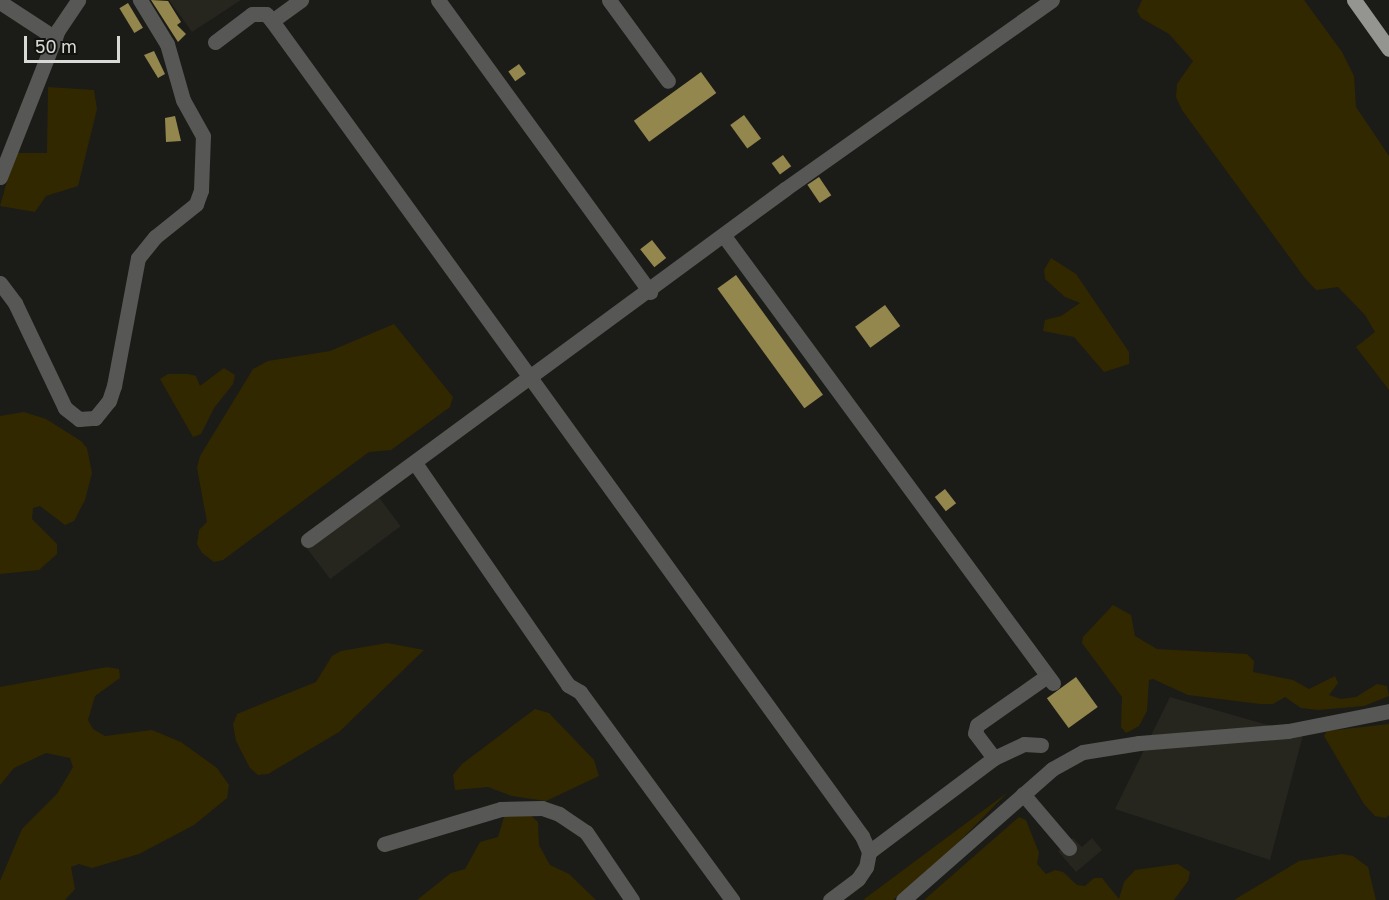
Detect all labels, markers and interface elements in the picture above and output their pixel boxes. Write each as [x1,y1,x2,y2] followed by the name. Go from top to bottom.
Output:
[27,24,123,62] scale bar
[35,35,77,57] text: 50 m

